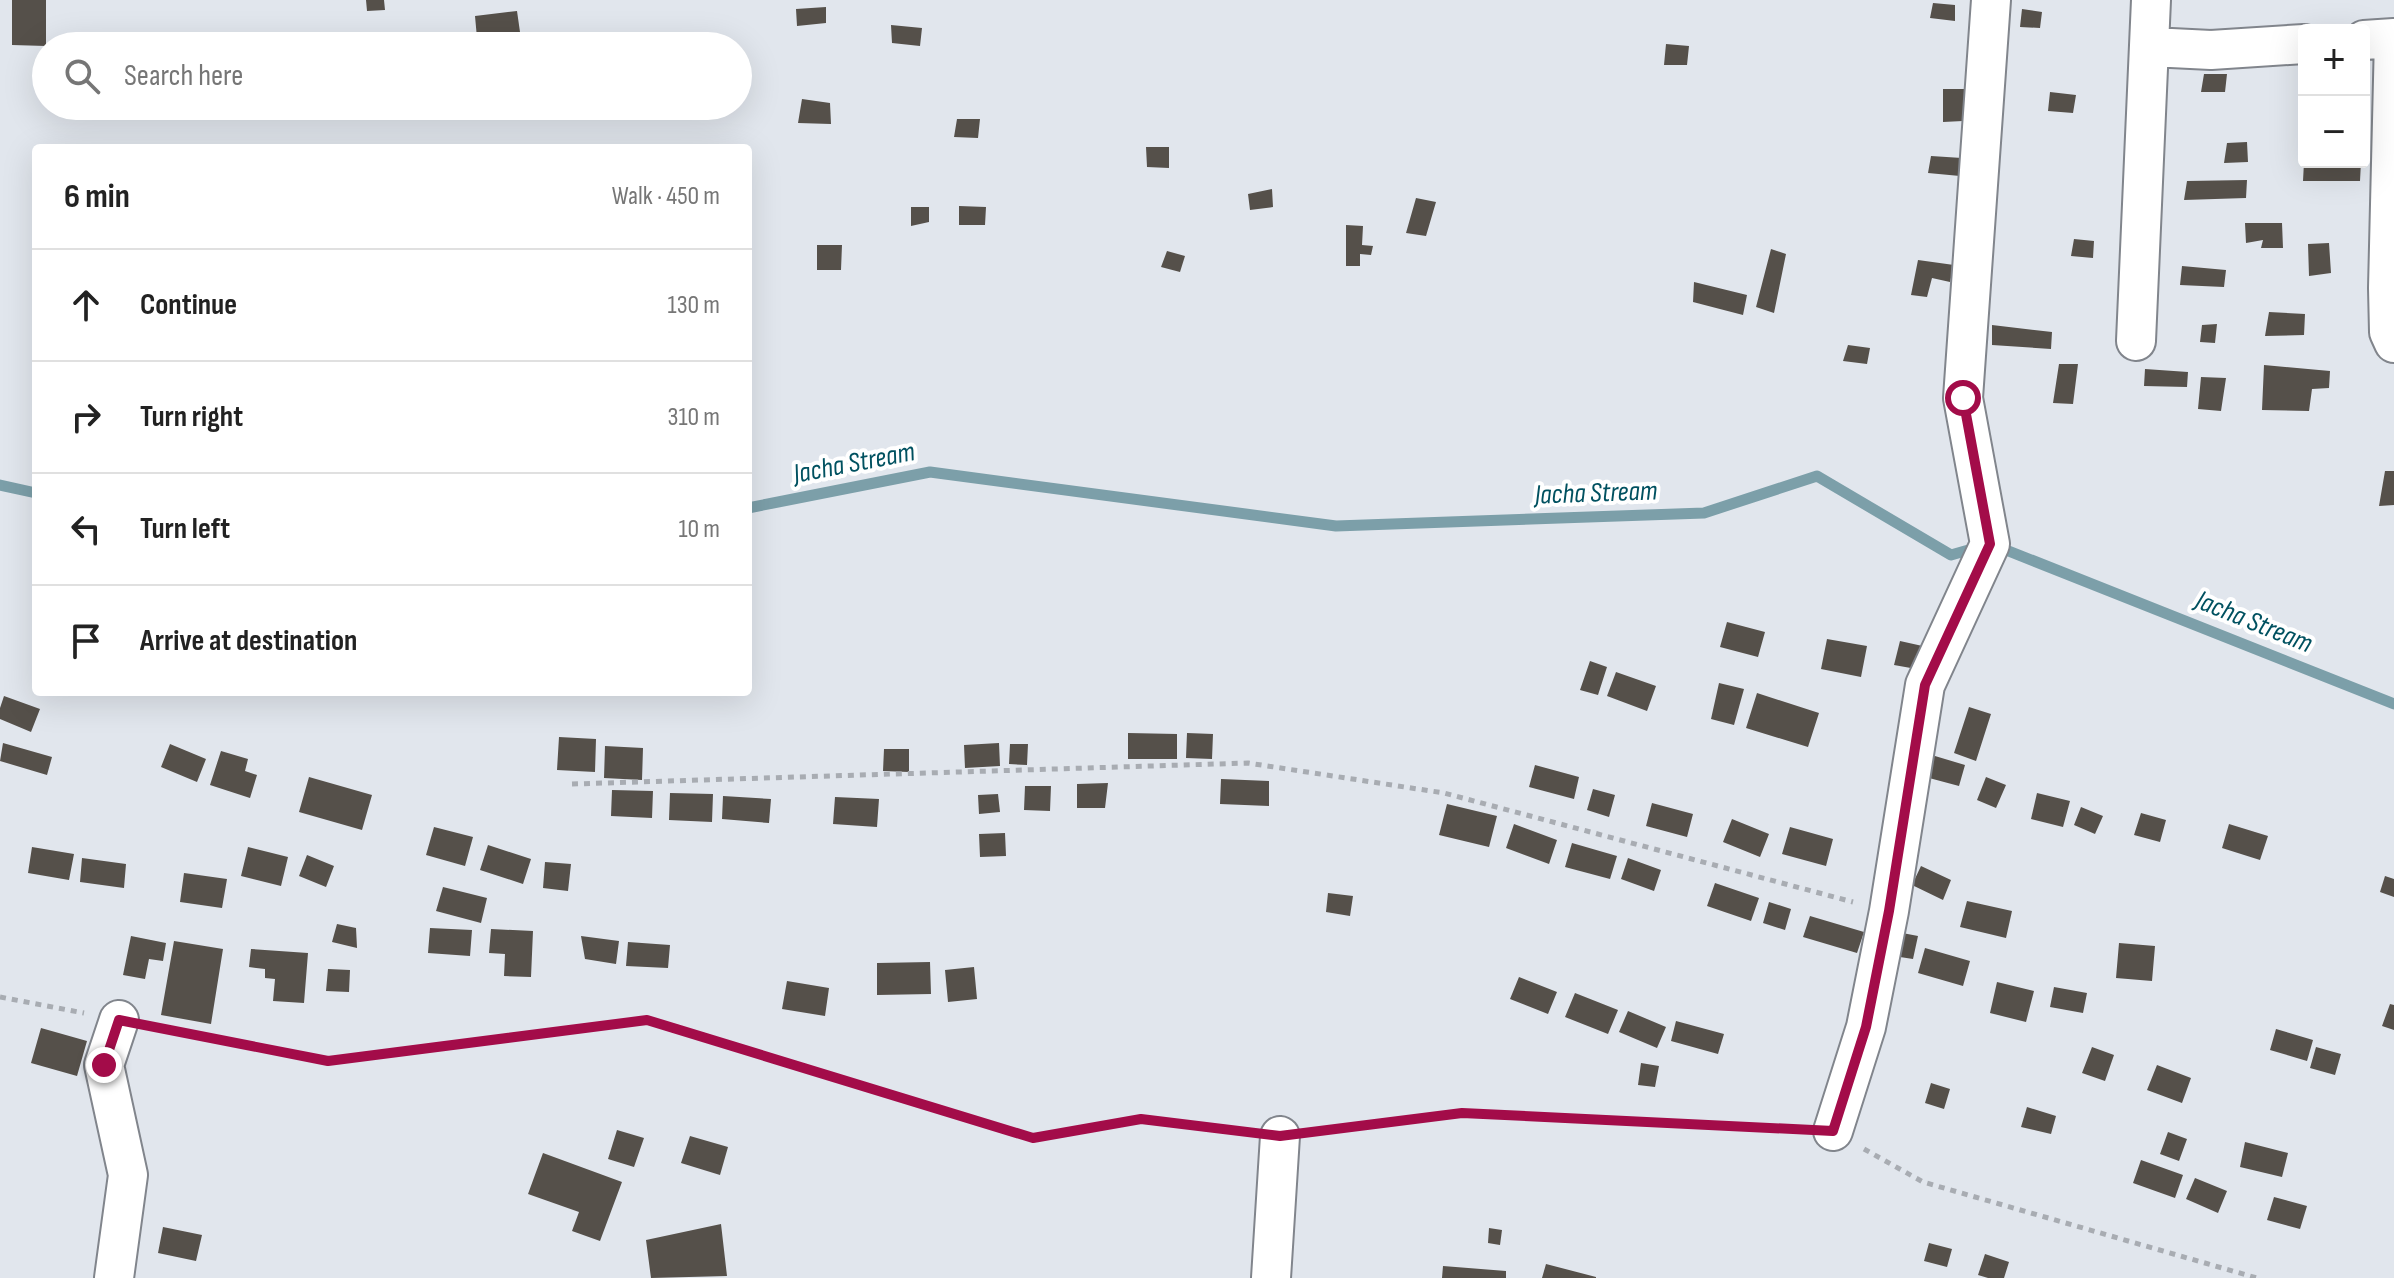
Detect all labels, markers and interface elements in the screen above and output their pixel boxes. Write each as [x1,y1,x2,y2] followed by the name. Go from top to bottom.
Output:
[2298,24,2370,168] map controls
[2298,24,2370,96] button: +
[32,32,752,120] search box
[60,54,104,98] icon: search
[124,58,243,94] text: Search here
[2298,96,2370,168] button: −
[64,176,130,217] text: 6 min
[612,181,720,212] text: Walk · 450 m
[64,283,108,327] icon: ahead
[140,287,237,323] text: Continue
[668,290,720,321] text: 130 m
[1945,380,1981,416] route start
[64,395,108,439] icon: right
[140,399,243,435] text: Turn right
[668,402,720,433] text: 310 m
[789,435,918,491] water label: Jacha Stream
[1532,474,1658,512] water label: Jacha Stream
[64,507,108,551] icon: left
[140,511,230,547] text: Turn left
[678,514,720,545] text: 10 m
[2189,583,2317,660] water label: Jacha Stream
[64,619,108,663] icon: arrive
[140,623,357,659] text: Arrive at destination
[86,1047,122,1083] route end

